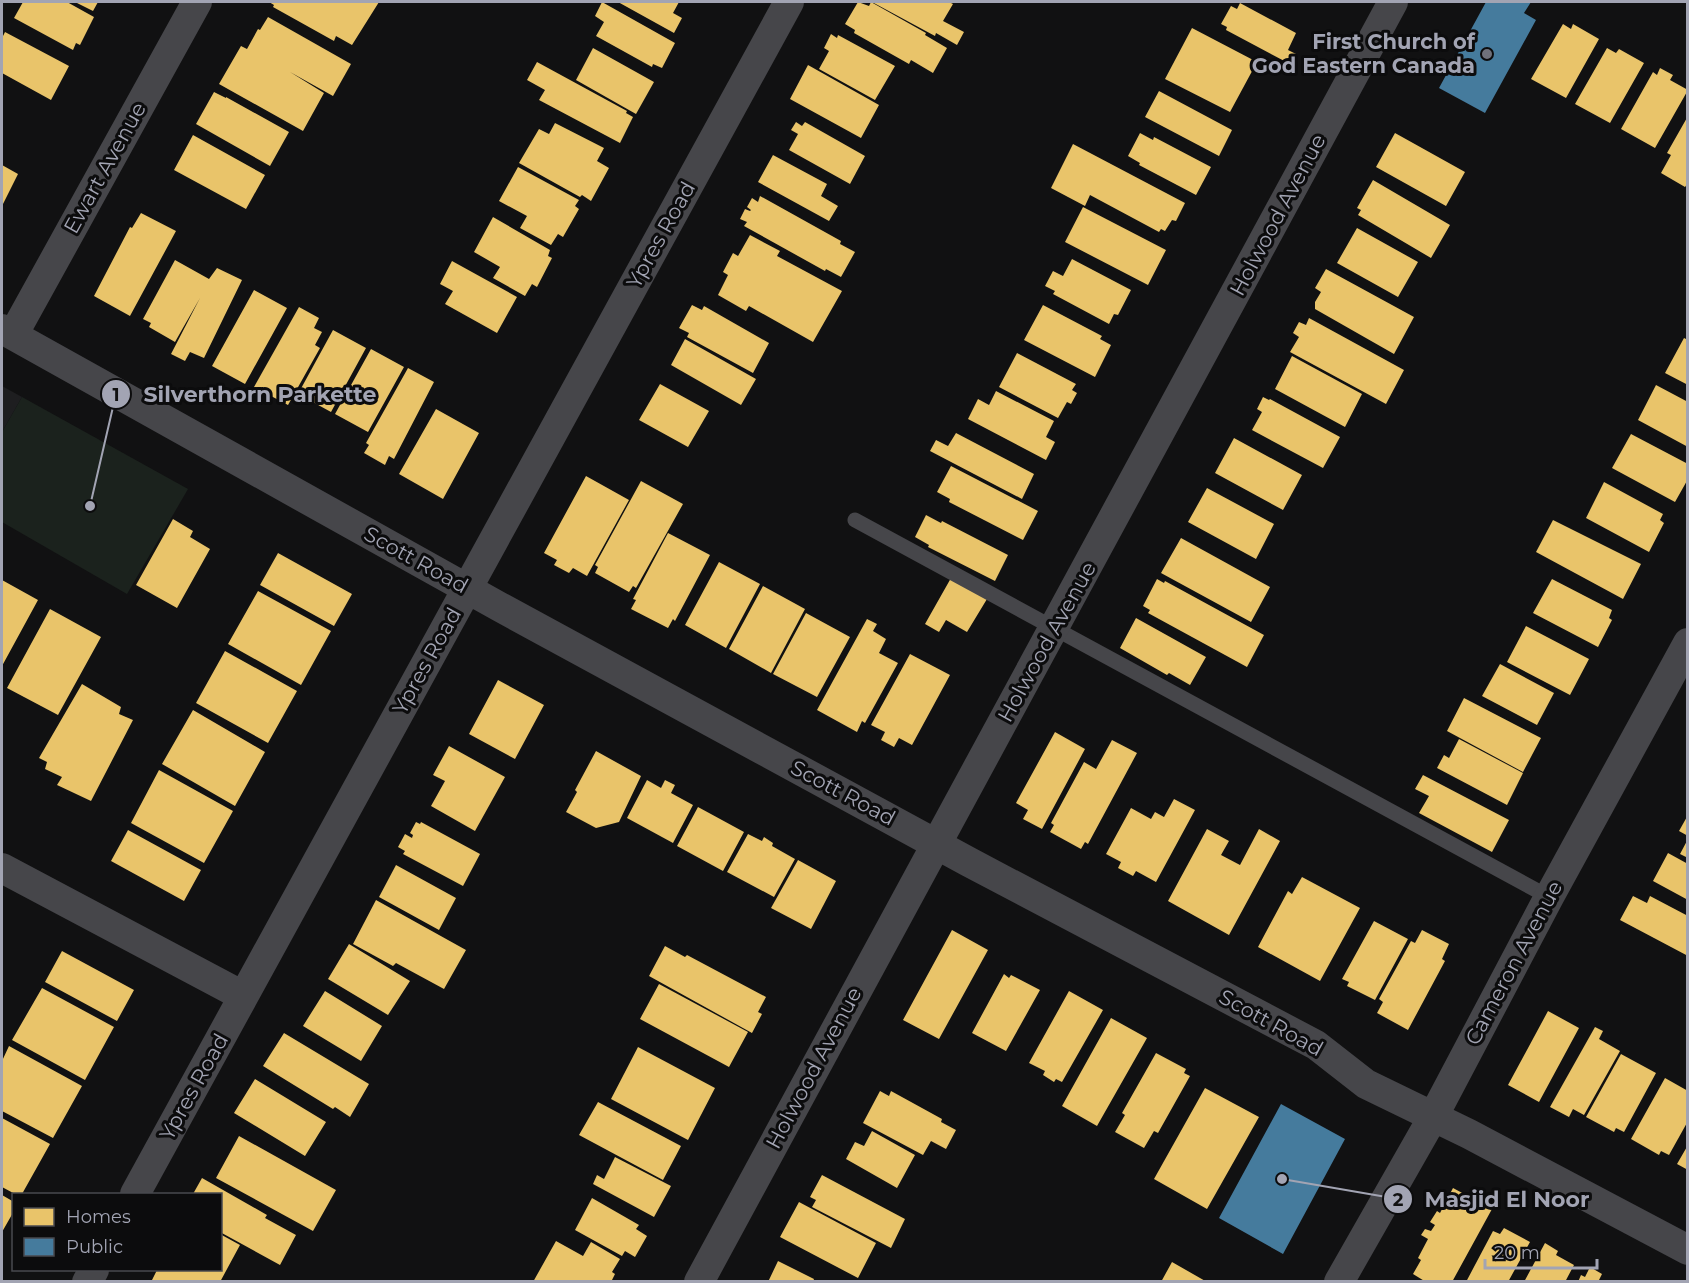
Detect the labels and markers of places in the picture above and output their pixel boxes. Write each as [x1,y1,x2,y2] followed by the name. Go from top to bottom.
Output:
[1252,29,1476,78] place label: First Church of God Eastern Canada
[1480,47,1494,61] marker: First Church of God Eastern Canada
[101,374,388,414] callout: Silverthorn Parkette
[1383,1179,1602,1219] callout: Masjid El Noor

